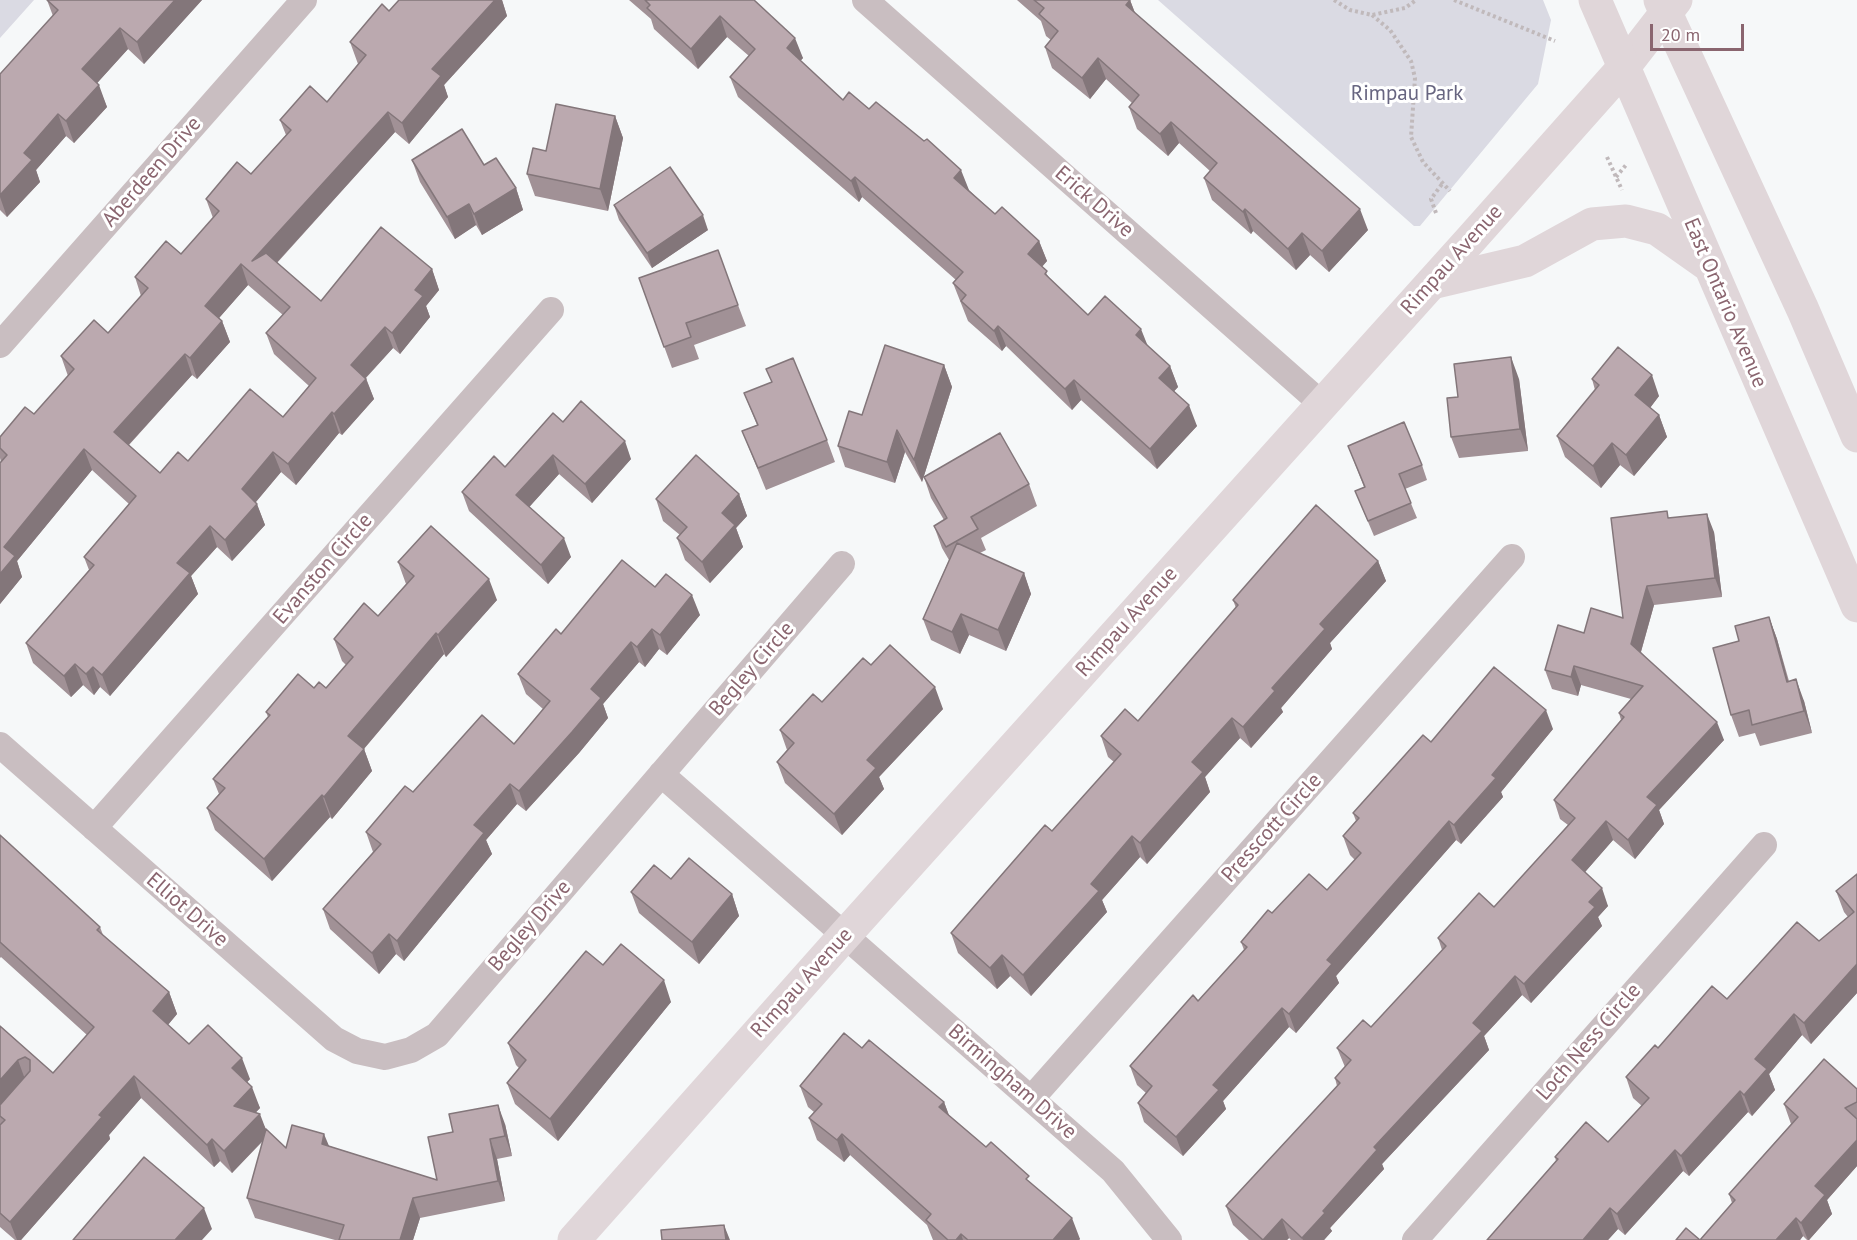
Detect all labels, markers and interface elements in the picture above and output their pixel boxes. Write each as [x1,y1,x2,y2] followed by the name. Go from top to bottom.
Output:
[1653,12,1748,50] scale bar
[1661,23,1700,46] text: 20 m
[1351,81,1463,107] park label: Rimpau Park
[97,112,207,232] street label: Aberdeen Drive
[1049,161,1139,243] street label: Erick Drive
[1396,200,1508,320] street label: Rimpau Avenue
[1678,214,1772,392] street label: East Ontario Avenue
[268,509,378,629] street label: Evanston Circle
[1071,562,1183,682] street label: Rimpau Avenue
[704,617,800,721] street label: Begley Circle
[1217,768,1327,888] street label: Presscott Circle
[141,868,233,952] street label: Elliot Drive
[483,875,577,977] street label: Begley Drive
[746,923,858,1043] street label: Rimpau Avenue
[1531,978,1647,1106] street label: Loch Ness Circle
[943,1019,1081,1145] street label: Birmingham Drive

